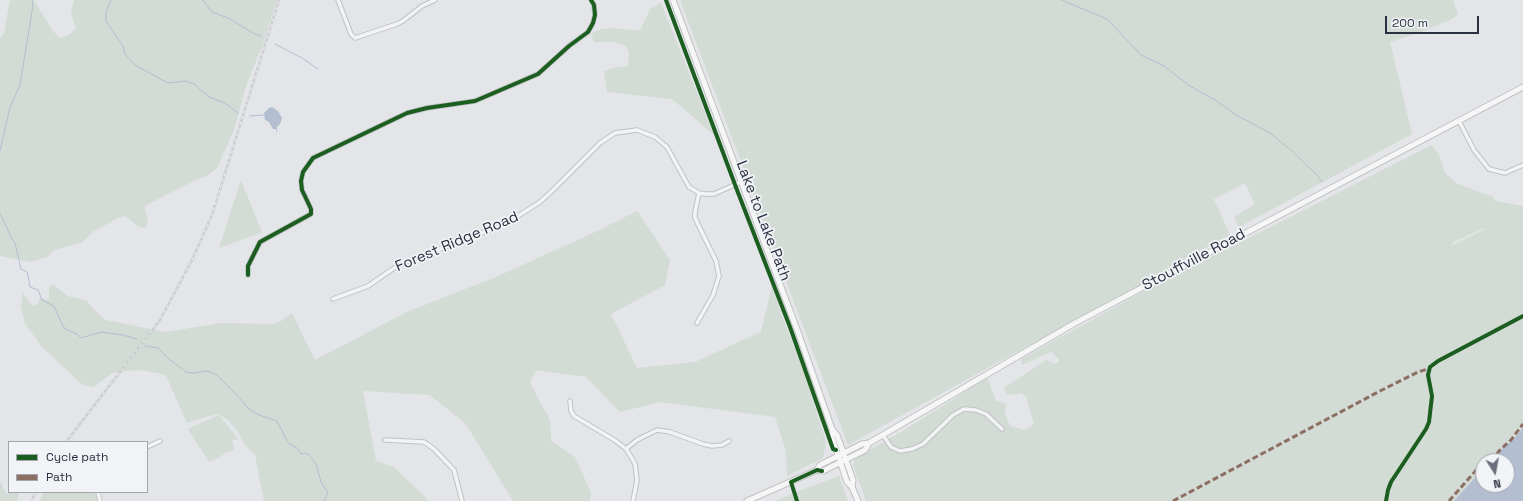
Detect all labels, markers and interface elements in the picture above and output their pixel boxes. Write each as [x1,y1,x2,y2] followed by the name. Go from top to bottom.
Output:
[1387,8,1481,34] scale bar
[1392,15,1428,31] text: 200 m
[732,158,794,284] street label: Lake to Lake Path
[393,208,521,276] street label: Forest Ridge Road
[1139,225,1249,295] street label: Stouffville Road
[8,441,148,493] legend
[46,449,108,465] text: Cycle path
[1475,453,1515,493] north arrow
[46,469,72,485] text: Path
[1492,476,1502,491] text: N

